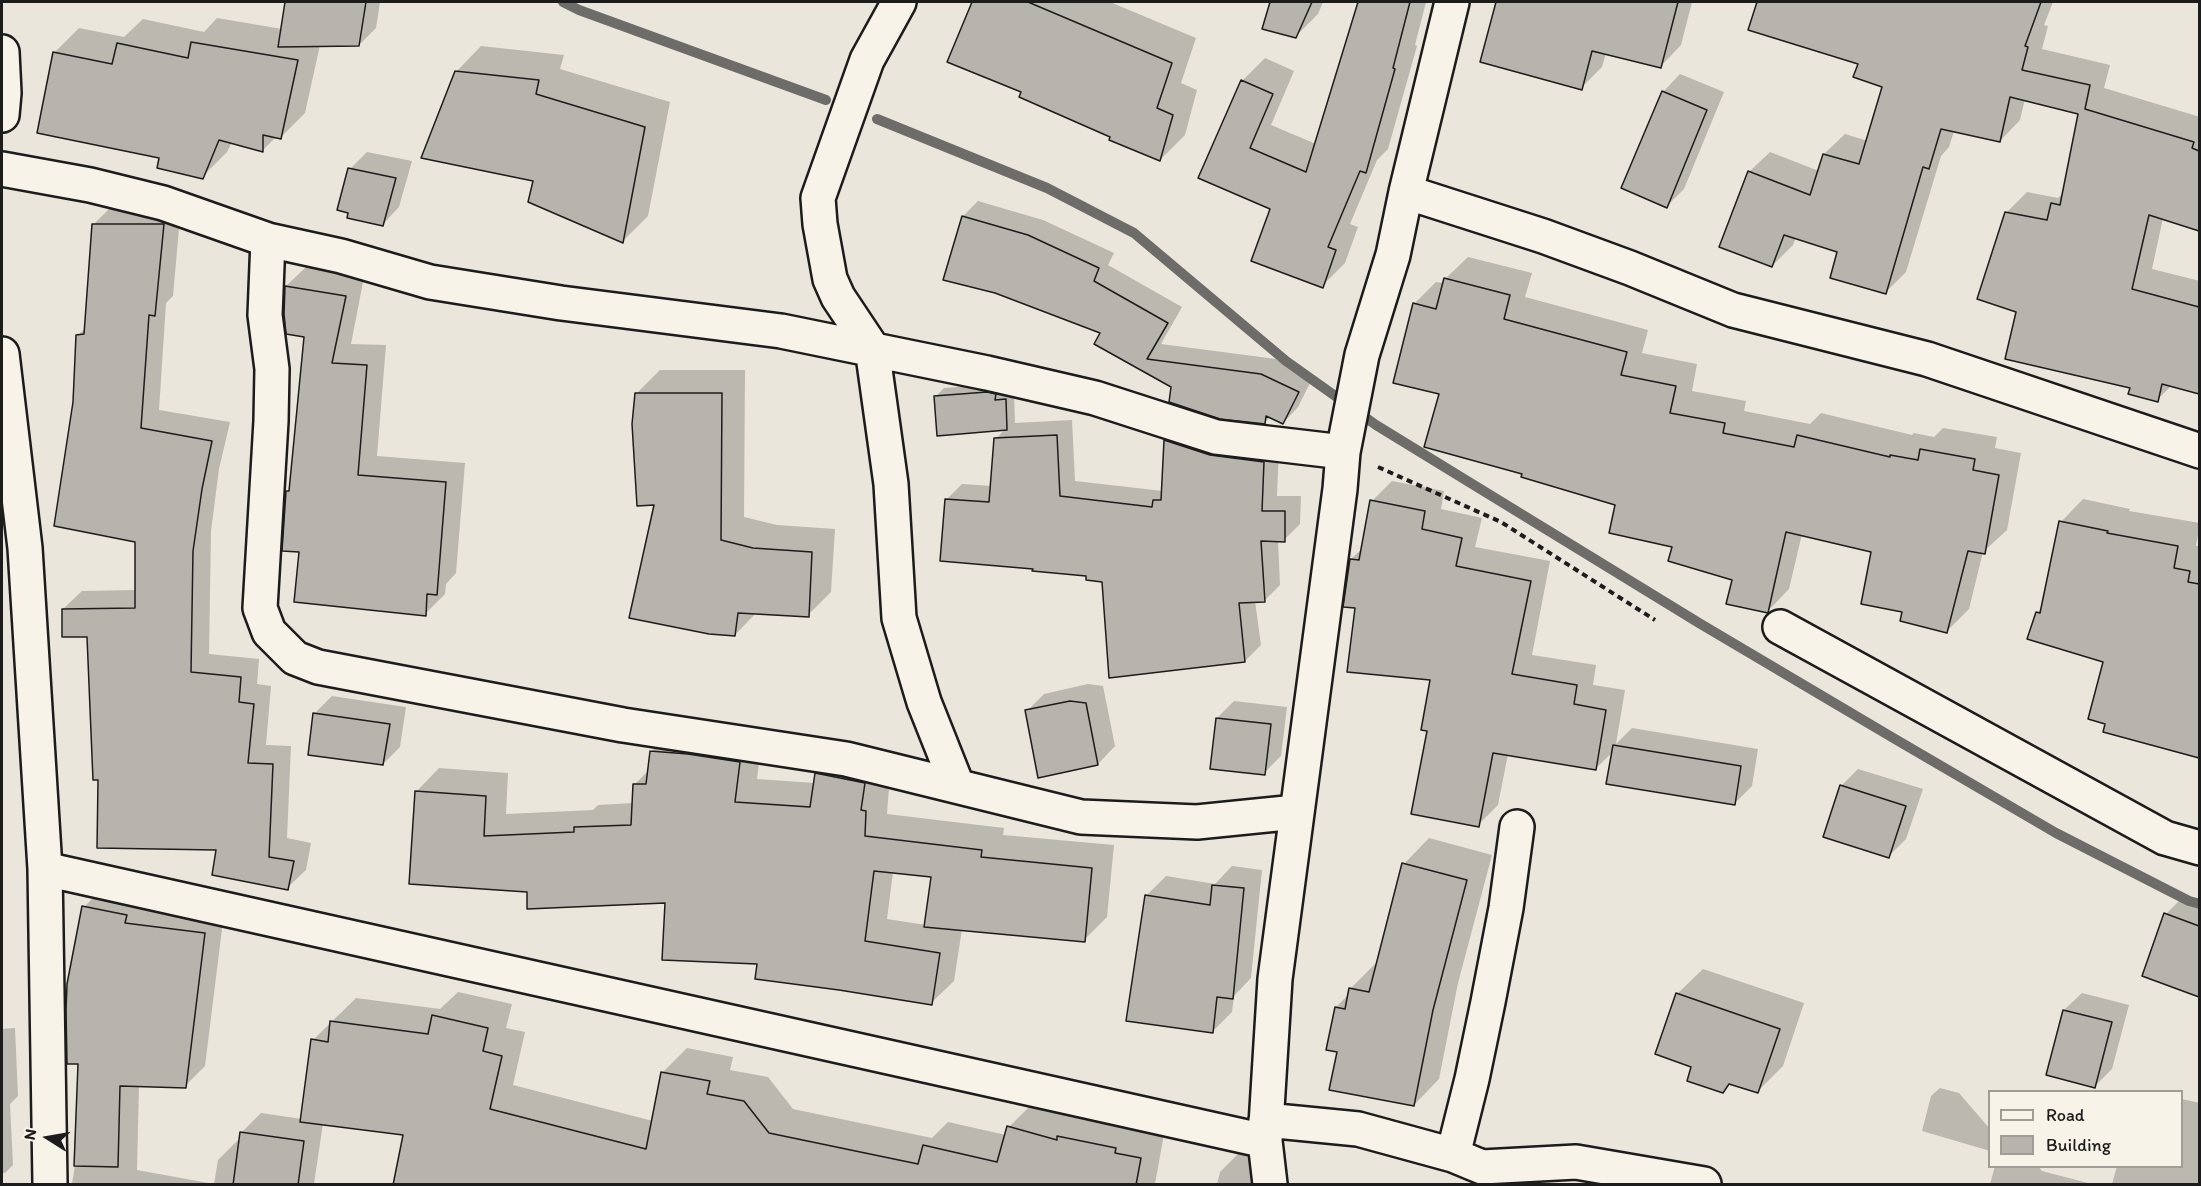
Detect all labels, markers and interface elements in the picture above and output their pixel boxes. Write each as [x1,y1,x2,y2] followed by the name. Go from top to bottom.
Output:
[1988,1090,2183,1168] legend
[2046,1104,2085,1126] text: Road
[18,1108,78,1168] north arrow
[19,1127,40,1142] text: N
[2046,1134,2111,1156] text: Building

